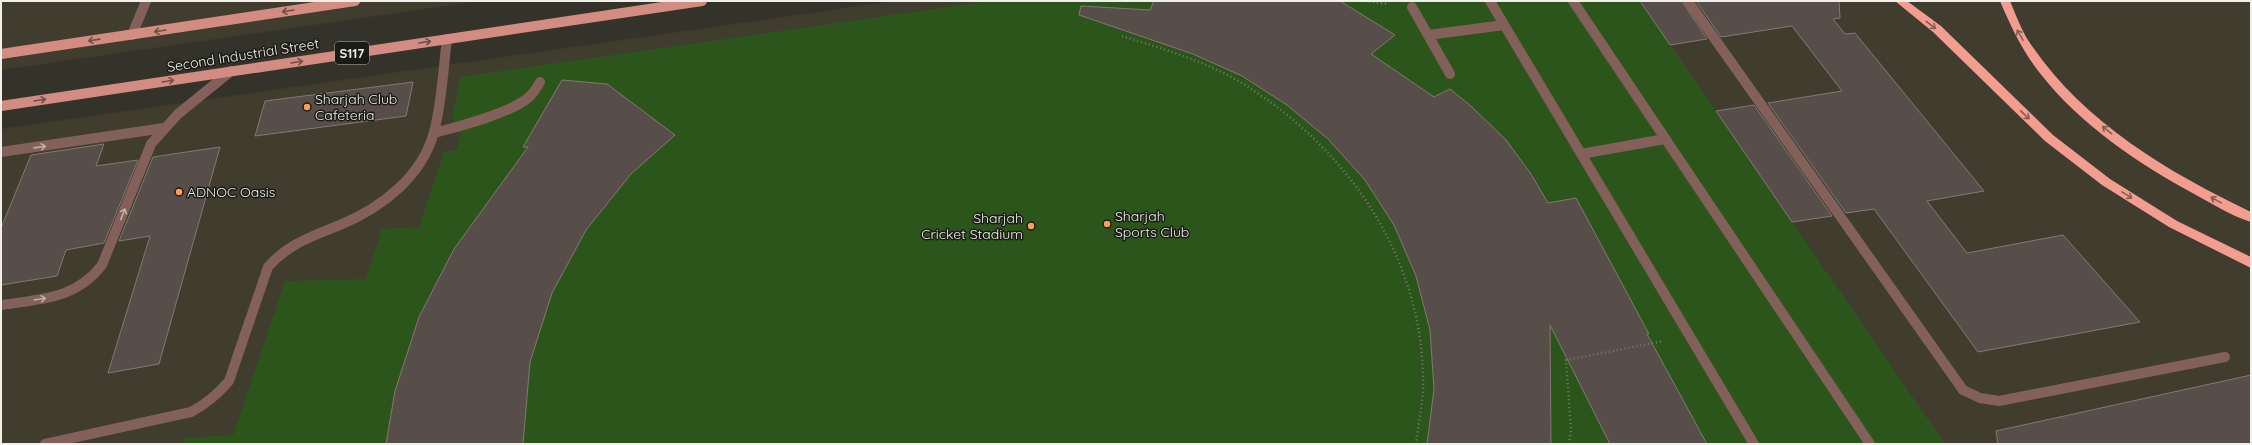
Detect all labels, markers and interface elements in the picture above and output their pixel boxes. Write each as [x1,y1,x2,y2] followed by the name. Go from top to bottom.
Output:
[282,7,295,15] one-way arrow
[1926,21,1937,29] one-way arrow
[154,27,167,35] one-way arrow
[2016,29,2024,41] one-way arrow
[166,34,321,76] street label: Second Industrial Street
[88,36,101,44] one-way arrow
[418,38,431,46] one-way arrow
[335,42,369,64] road number: S117
[290,57,303,65] one-way arrow
[161,77,174,85] one-way arrow
[315,90,397,124] place label: Sharjah Club Cafeteria
[33,96,46,104] one-way arrow
[302,102,312,112] marker: Sharjah Club Cafeteria
[2020,110,2030,119] one-way arrow
[2101,126,2112,134] one-way arrow
[33,143,46,151] one-way arrow
[187,183,275,201] place label: ADNOC Oasis
[174,187,184,197] marker: ADNOC Oasis
[2121,192,2133,200] one-way arrow
[2210,196,2222,203] one-way arrow
[1115,207,1189,241] place label: Sharjah Sports Club
[120,208,127,220] one-way arrow
[921,209,1023,243] place label: Sharjah Cricket Stadium
[1102,219,1112,229] marker: Sharjah Sports Club
[1026,221,1036,231] marker: Sharjah Cricket Stadium
[33,295,46,303] one-way arrow

